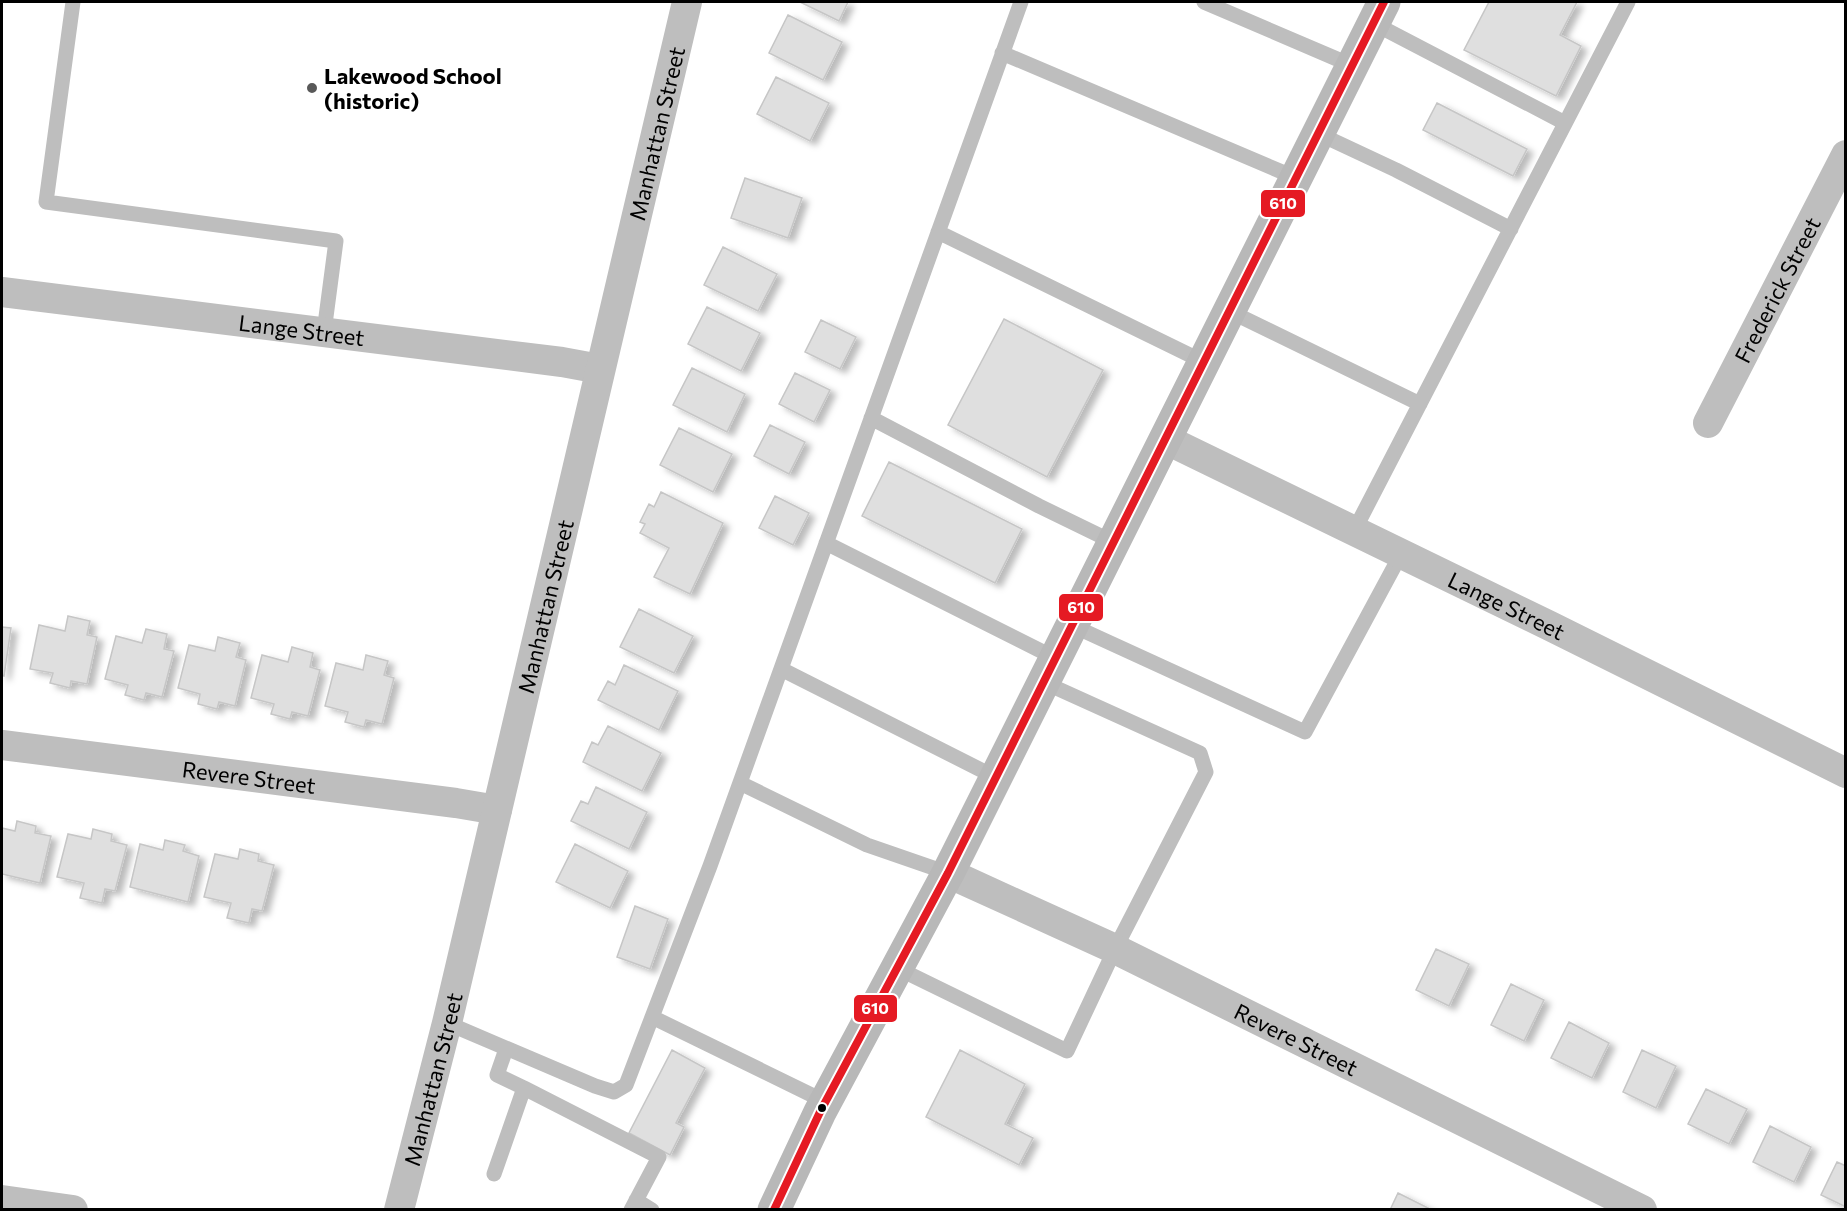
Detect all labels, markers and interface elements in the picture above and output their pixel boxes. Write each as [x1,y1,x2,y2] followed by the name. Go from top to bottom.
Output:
[623,44,690,223] street label: Manhattan Street
[324,62,502,114] place label: Lakewood School (historic)
[305,81,319,95] marker: Lakewood School (historic)
[1260,189,1306,218] line badge: 610
[1269,193,1297,212] text: 610
[1728,212,1825,367] street label: Frederick Street
[237,308,366,351] street label: Lange Street
[511,517,578,696] street label: Manhattan Street
[1444,565,1570,645] street label: Lange Street
[1058,593,1104,622] line badge: 610
[1067,597,1095,616] text: 610
[181,755,317,798] street label: Revere Street
[397,990,467,1169] street label: Manhattan Street
[853,994,898,1023] line badge: 610
[1230,997,1363,1081] street label: Revere Street
[861,998,889,1017] text: 610
[816,1102,828,1114] unlabelled marker

